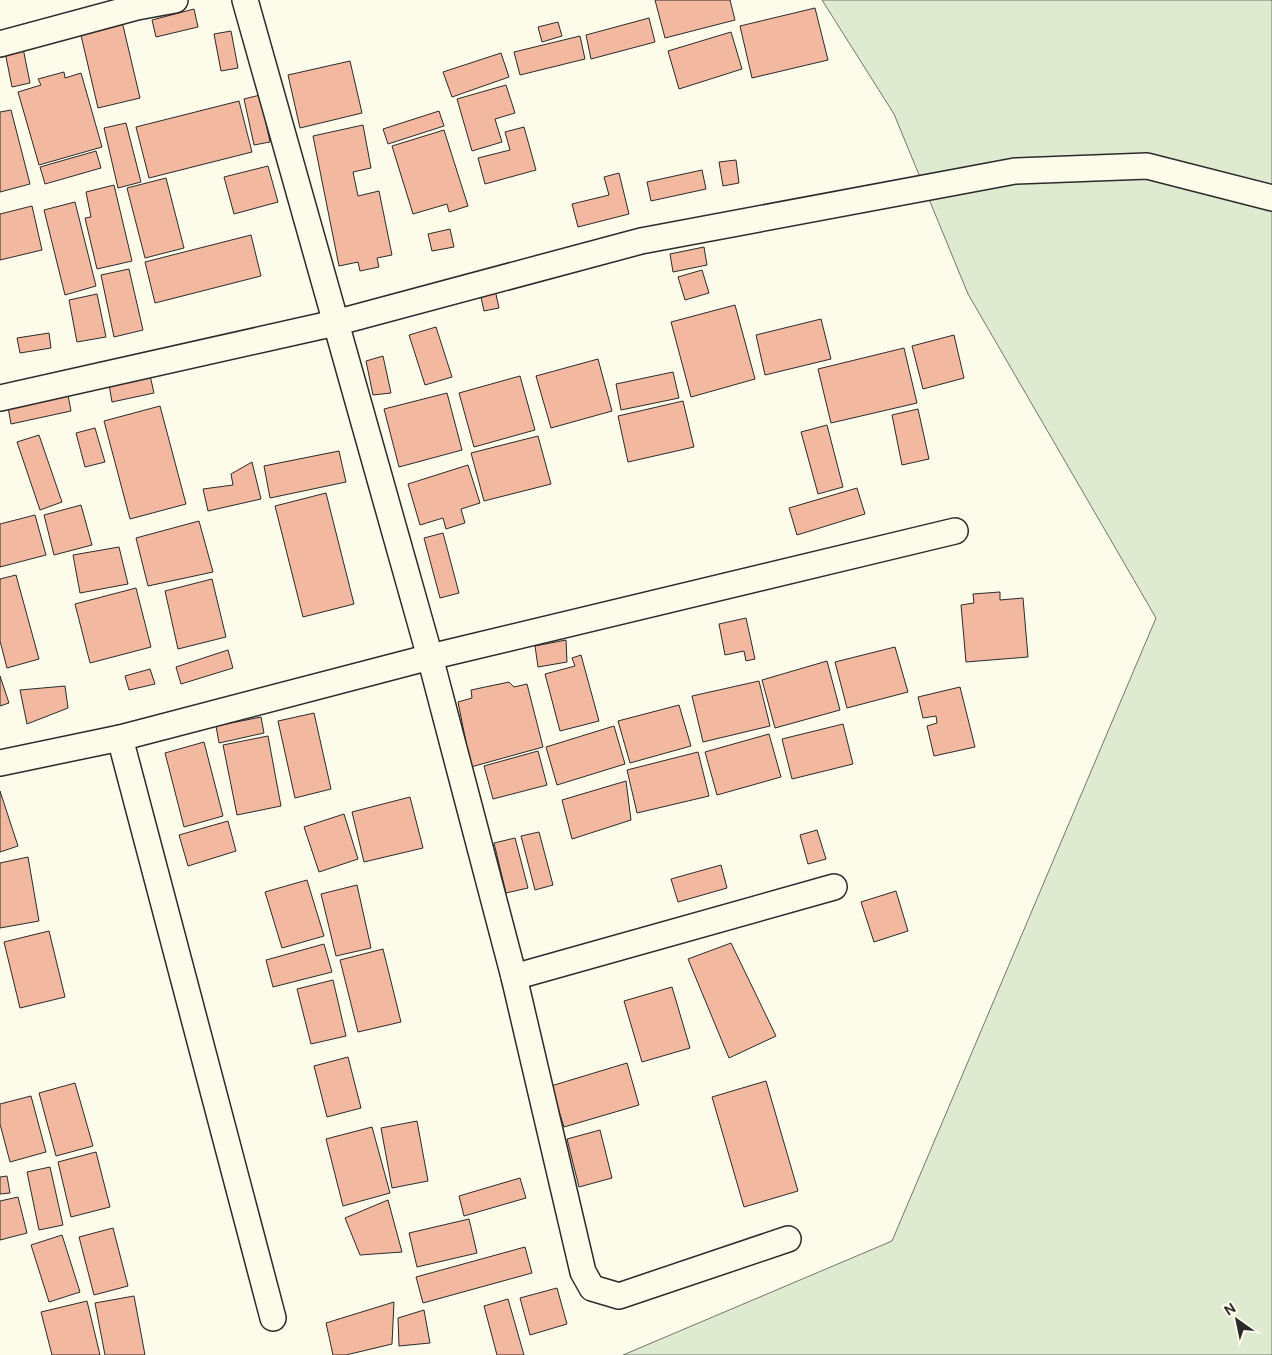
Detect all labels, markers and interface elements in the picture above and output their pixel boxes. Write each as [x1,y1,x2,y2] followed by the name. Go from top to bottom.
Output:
[1212,1295,1262,1345] north arrow
[1221,1299,1239,1319] text: N

